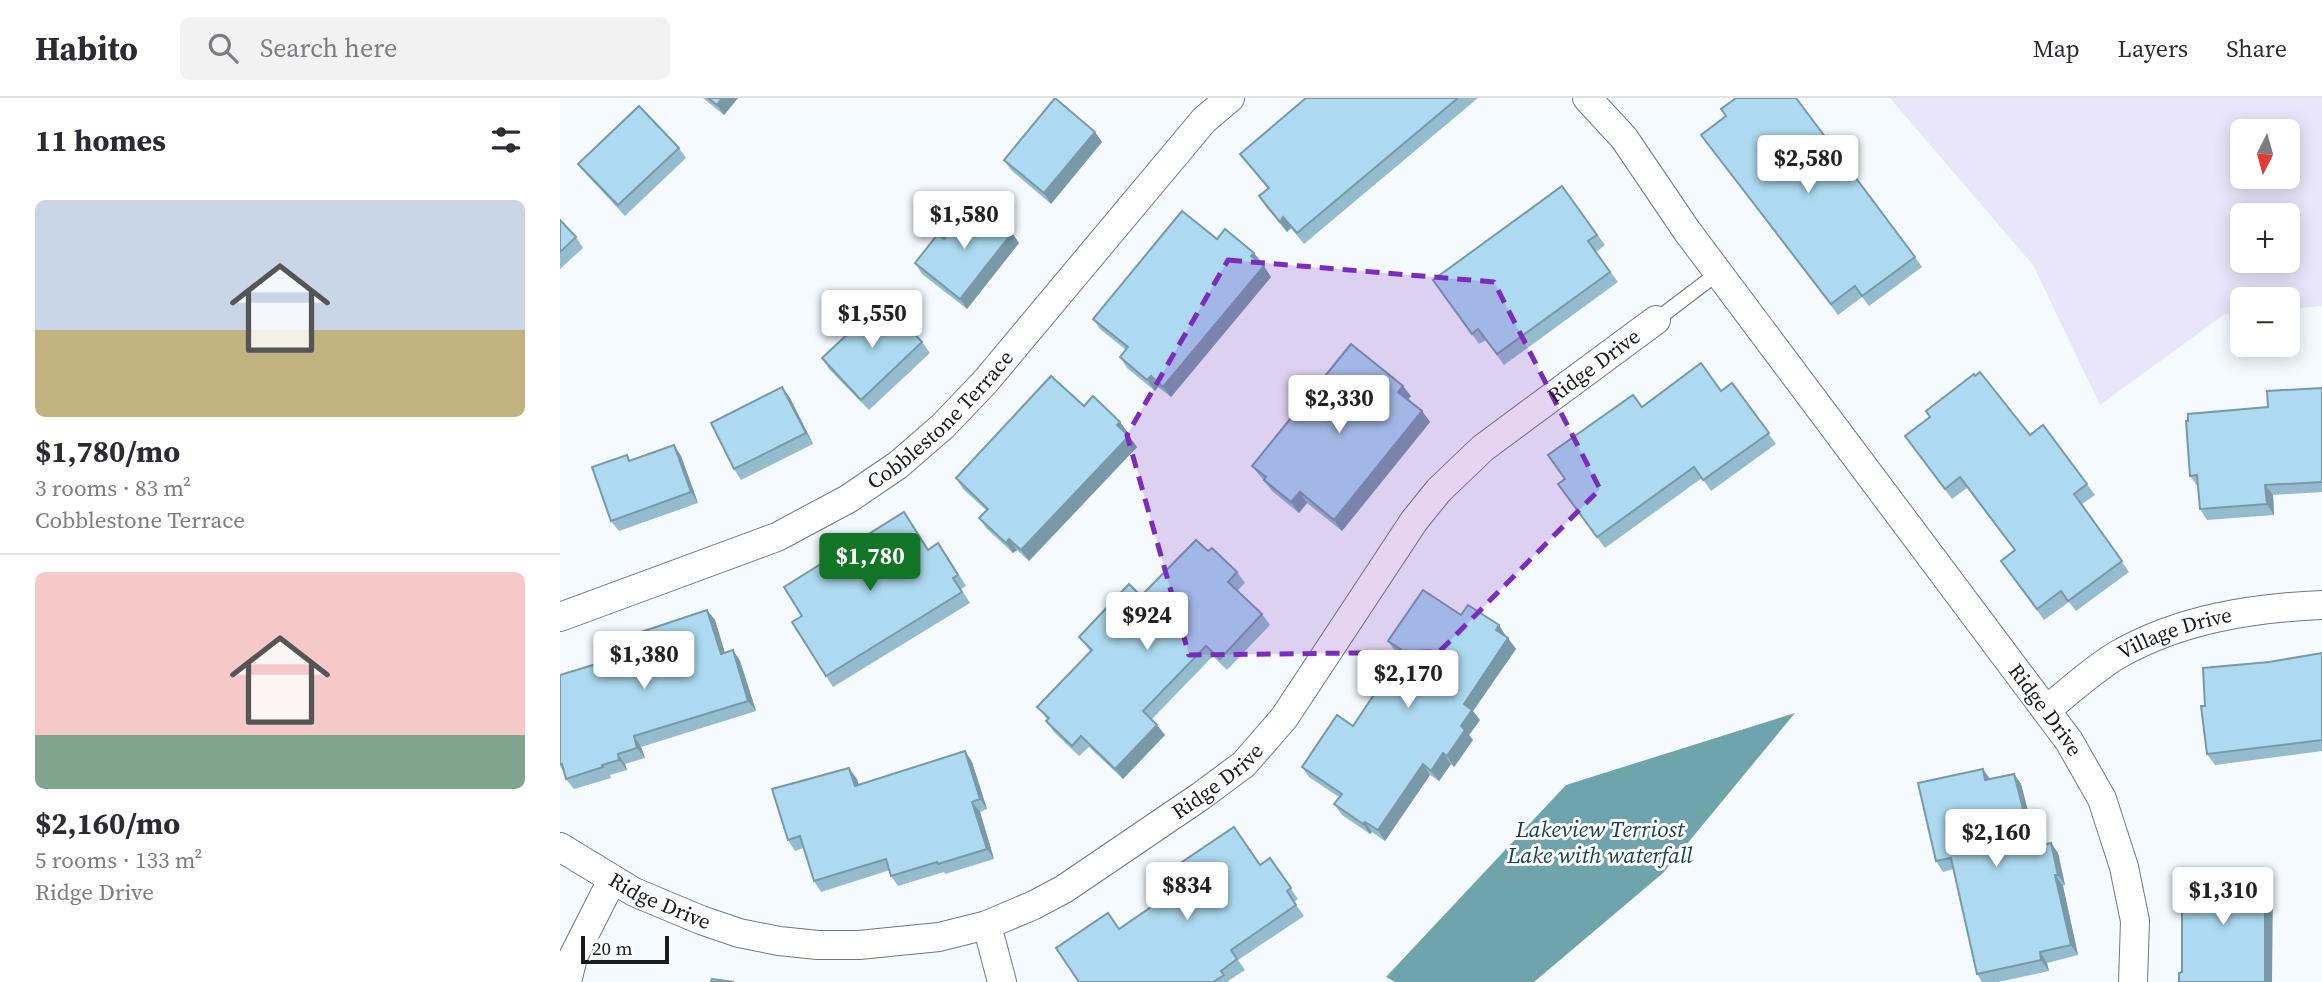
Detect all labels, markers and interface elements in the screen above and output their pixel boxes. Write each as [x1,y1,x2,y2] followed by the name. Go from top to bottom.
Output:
[180,17,670,80] search box
[35,26,138,71] text: Habito
[204,29,242,67] icon: search
[260,30,397,66] text: Search here
[2033,32,2080,65] text: Map
[2118,32,2188,65] text: Layers
[2226,32,2287,65] text: Share
[2230,119,2300,189] north arrow
[2230,119,2300,357] map controls
[35,120,166,161] text: 11 homes
[487,121,525,159] icon: filters
[1751,136,1865,195] pin: $2,580
[1773,142,1843,174] text: $2,580
[907,192,1021,251] pin: $1,580
[929,198,999,230] text: $1,580
[2230,203,2300,273] button: +
[217,245,343,371] icon: home
[2230,287,2300,357] button: −
[815,290,929,350] pin: $1,550
[837,297,907,329] text: $1,550
[1541,322,1646,410] street label: Ridge Drive
[861,344,1020,496] street label: Cobblestone Terrace
[1282,376,1396,435] pin: $2,330
[1304,382,1374,414] text: $2,330
[35,431,180,472] text: $1,780/mo
[35,472,191,504] text: 3 rooms · 83 m²
[35,504,245,536] text: Cobblestone Terrace
[813,533,927,593] pin: $1,780
[835,540,905,572] text: $1,780
[1106,592,1188,652] pin: $924
[1122,599,1172,631] text: $924
[2112,600,2234,666] street label: Village Drive
[217,617,343,743] icon: home
[587,632,701,691] pin: $1,380
[609,638,679,670] text: $1,380
[1351,650,1465,710] pin: $2,170
[1373,657,1443,689] text: $2,170
[2002,657,2090,761] street label: Ridge Drive
[1166,737,1270,826] street label: Ridge Drive
[35,803,180,844] text: $2,160/mo
[1939,810,2053,869] pin: $2,160
[1506,813,1693,871] water label: Lakeview Terriost Lake with waterfall
[1961,816,2031,848] text: $2,160
[35,844,202,876] text: 5 rooms · 133 m²
[1146,862,1228,922] pin: $834
[604,865,714,936] street label: Ridge Drive
[2166,868,2280,927] pin: $1,310
[1162,869,1212,901] text: $834
[2188,874,2258,906] text: $1,310
[35,876,154,908] text: Ridge Drive
[581,933,668,965] scale bar
[592,935,633,961] text: 20 m

